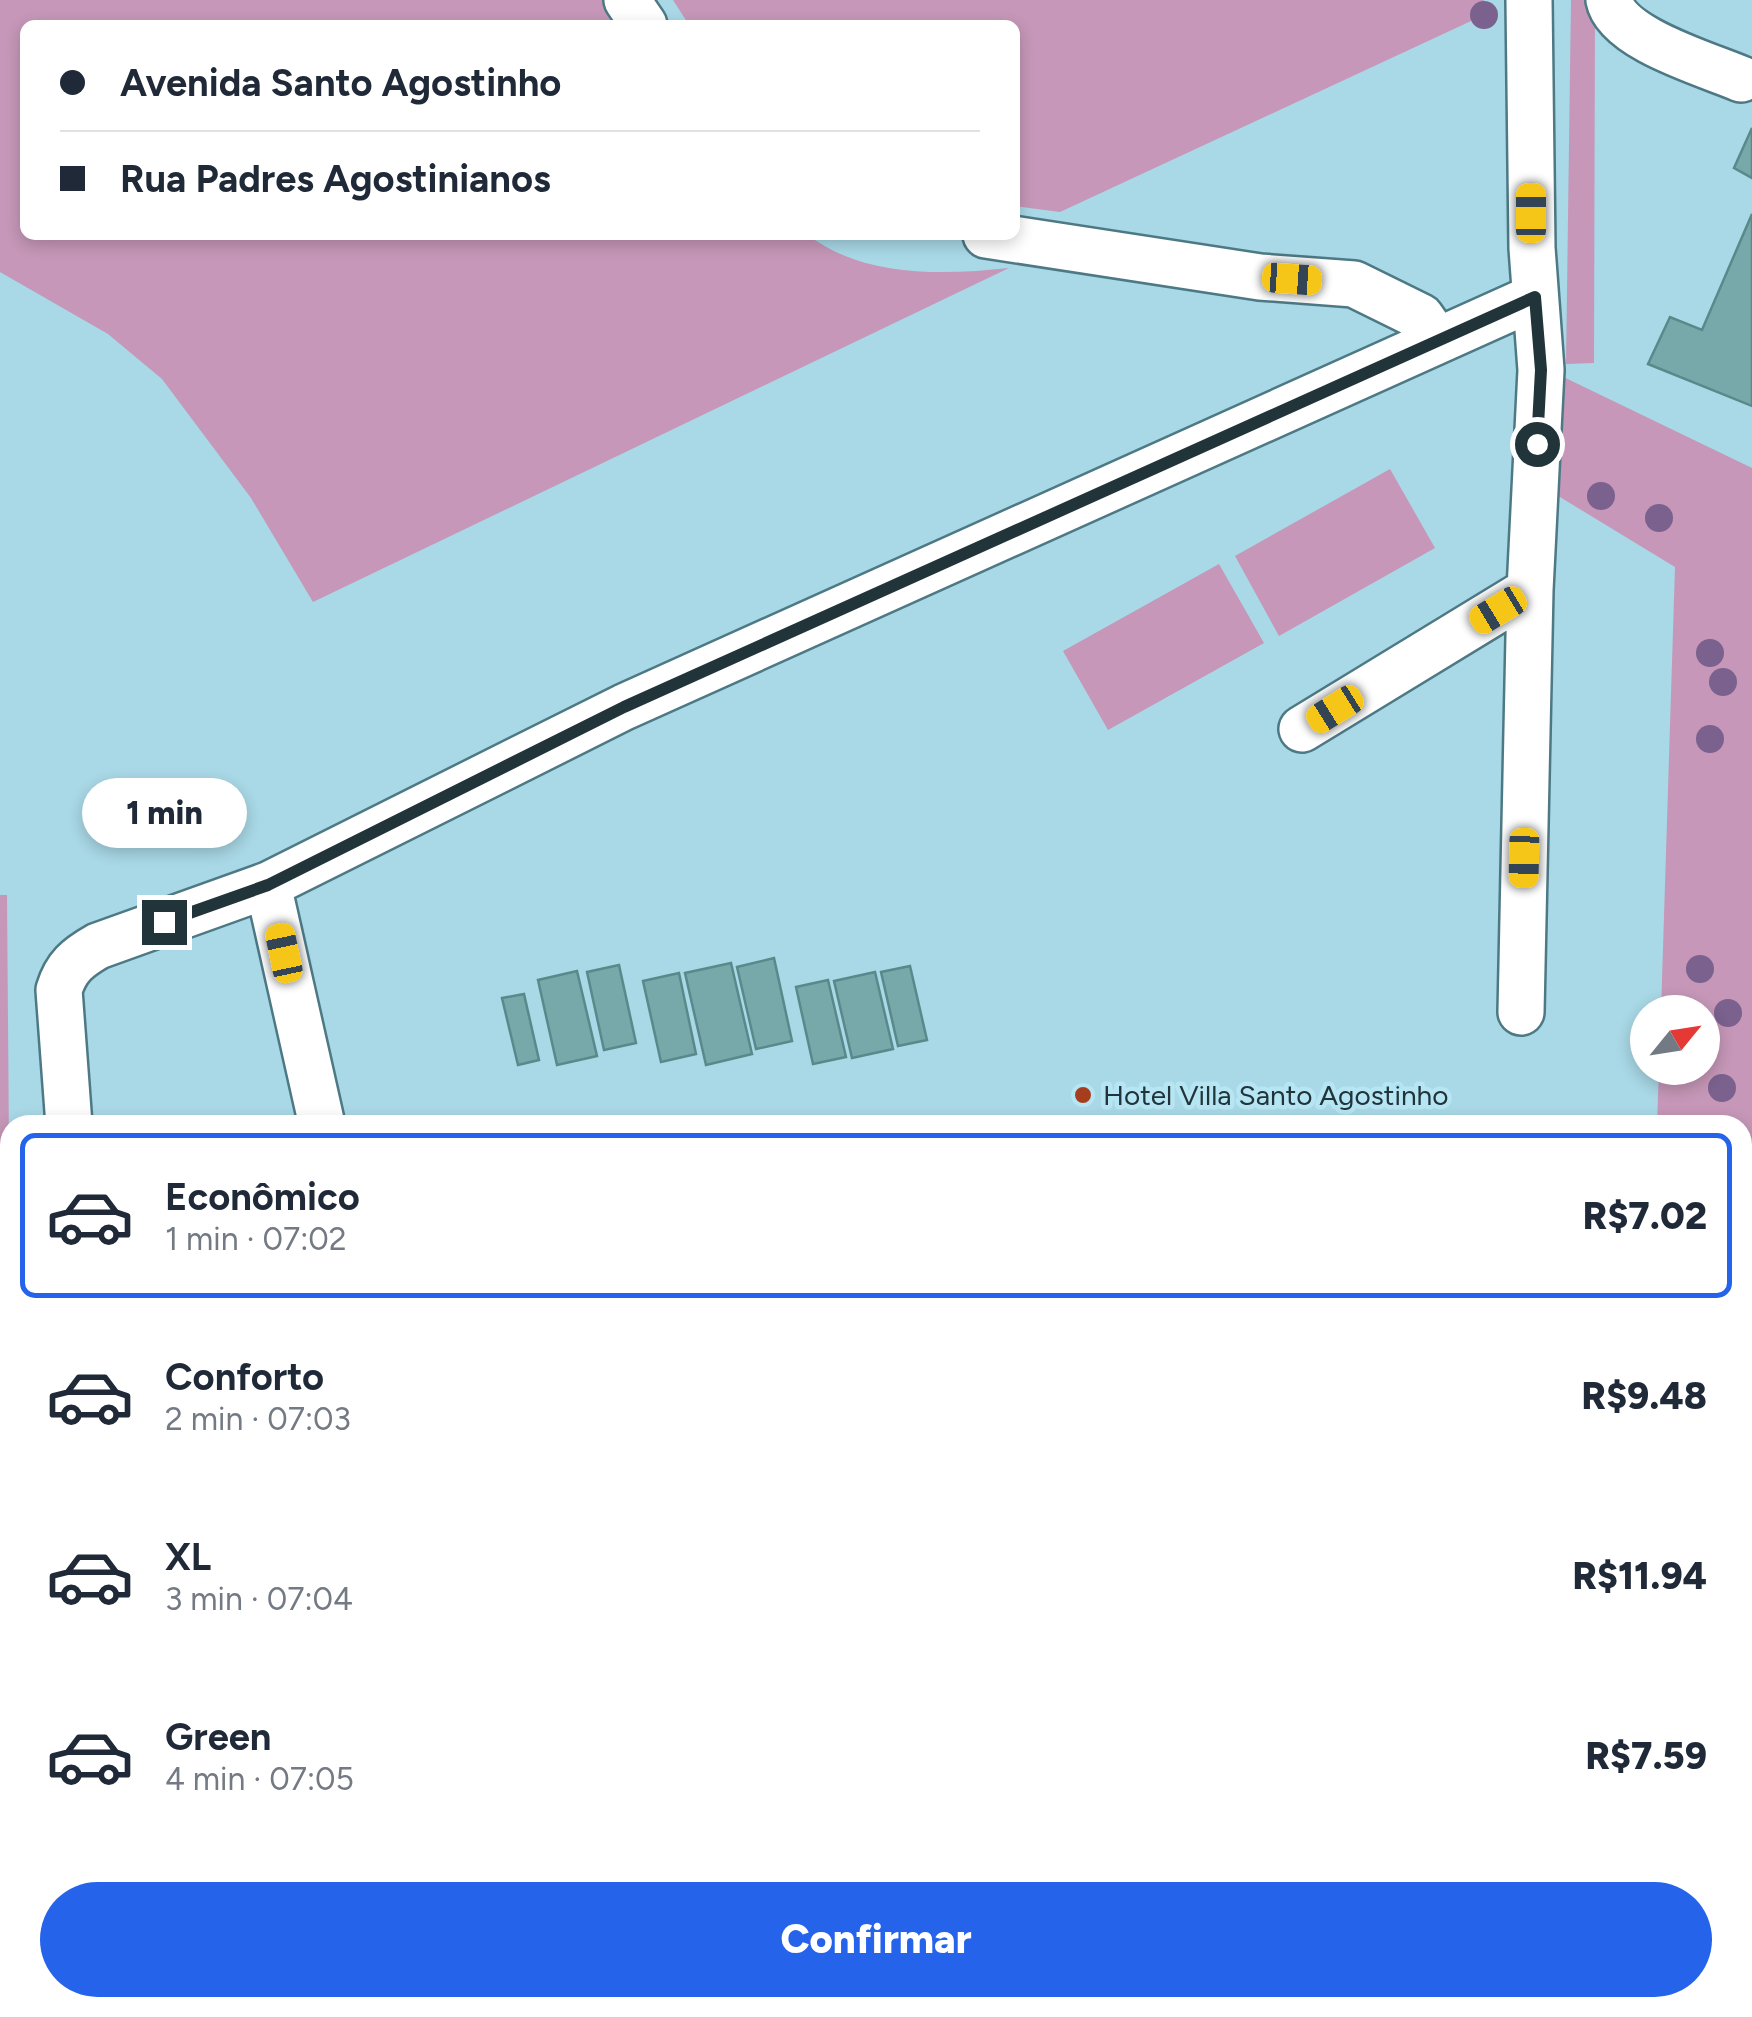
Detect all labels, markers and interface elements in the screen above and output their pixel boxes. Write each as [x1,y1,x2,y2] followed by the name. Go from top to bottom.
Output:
[120,60,561,106] text: Avenida Santo Agostinho
[120,156,551,202] text: Rua Padres Agostinianos
[1516,183,1546,243] car
[1261,262,1323,296] car
[1515,422,1560,467] route start
[1465,582,1531,638] car
[1302,680,1368,738] car
[81,777,246,847] callout: 1 min
[126,794,203,832] text: 1 min
[1508,828,1540,888] car
[142,900,187,945] route end
[263,921,305,985] car
[1630,995,1720,1085] north arrow
[1630,995,1720,1085] map controls
[1103,1078,1448,1112] place label: Hotel Villa Santo Agostinho
[1072,1084,1094,1106] marker: Hotel Villa Santo Agostinho
[45,1171,135,1261] icon: car
[165,1174,360,1220] text: Econômico
[1583,1193,1707,1239] text: R$7.02
[165,1220,347,1258] text: 1 min · 07:02
[45,1351,135,1441] icon: car
[165,1354,324,1400] text: Conforto
[1581,1373,1707,1419] text: R$9.48
[165,1400,351,1438] text: 2 min · 07:03
[45,1531,135,1621] icon: car
[165,1534,211,1580] text: XL
[1572,1553,1707,1599] text: R$11.94
[165,1580,353,1618] text: 3 min · 07:04
[45,1711,135,1801] icon: car
[165,1714,271,1760] text: Green
[1585,1733,1707,1779] text: R$7.59
[165,1760,354,1798] text: 4 min · 07:05
[40,1882,1712,1997] button: Confirmar

